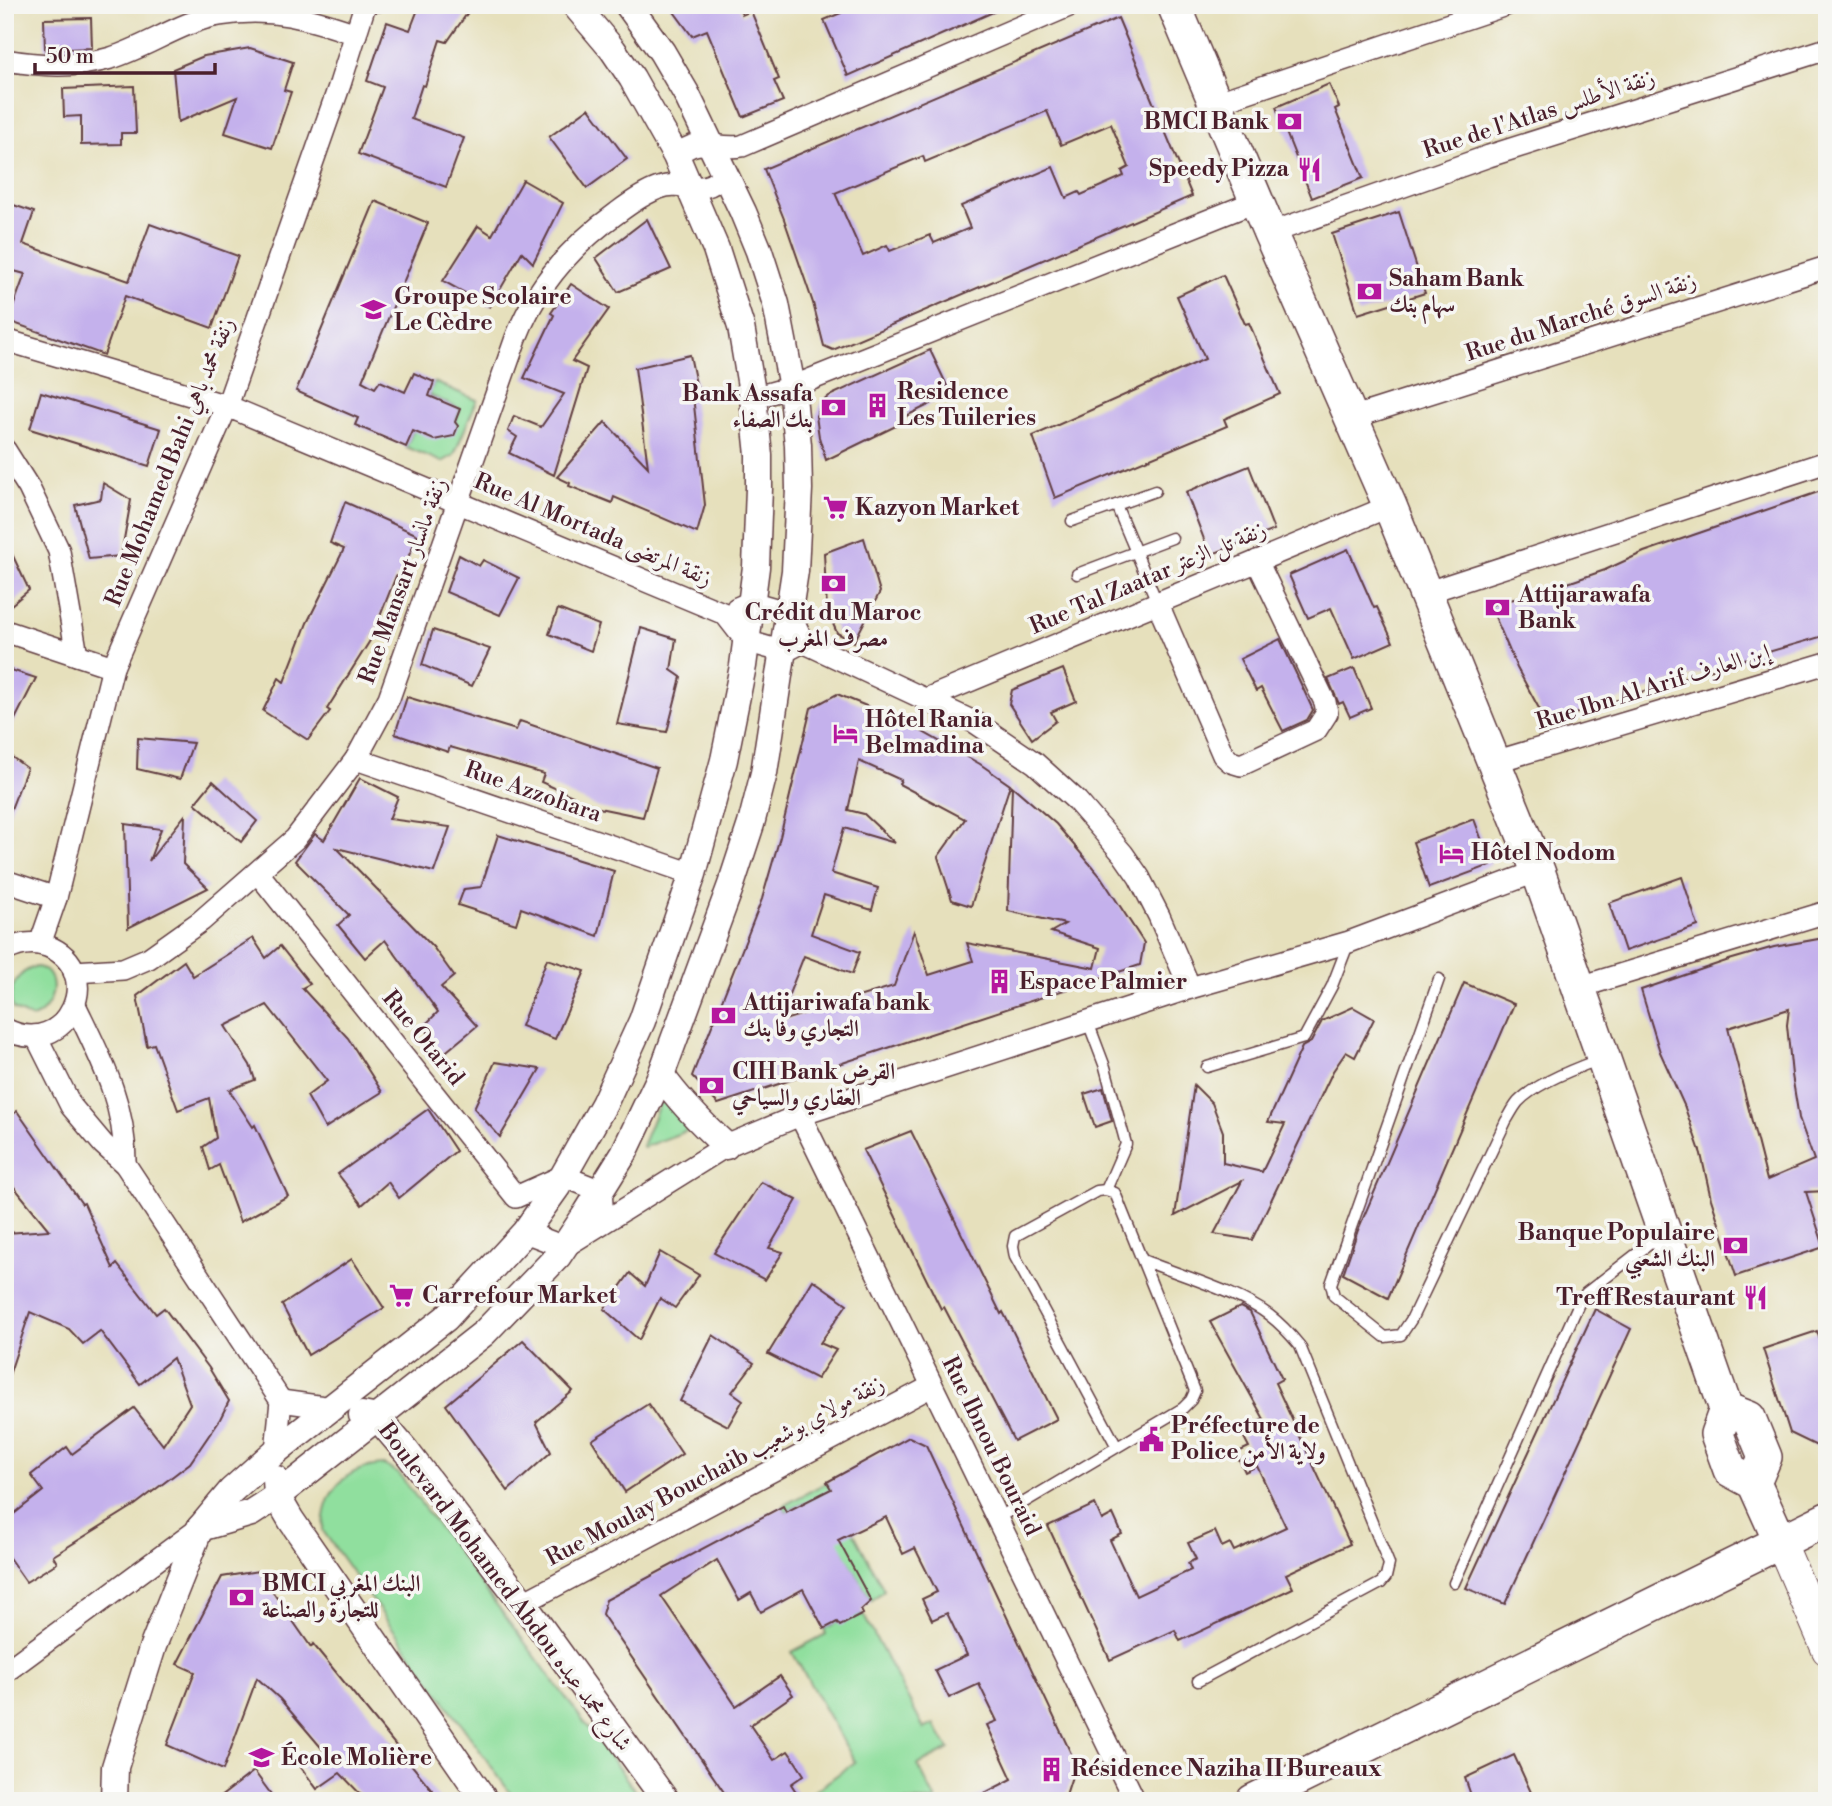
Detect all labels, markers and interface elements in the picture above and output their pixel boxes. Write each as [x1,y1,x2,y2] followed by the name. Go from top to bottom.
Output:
[35,32,215,76] scale bar
[46,44,94,70] text: 50 m
[1419,60,1659,166] street label: Rue de l'Atlas زنقة الأطلس
[1143,108,1270,136] place label: BMCI Bank
[1275,108,1303,136] bank icon: BMCI Bank
[1149,155,1290,183] place label: Speedy Pizza
[1295,155,1323,183] restaurant icon: Speedy Pizza
[1389,265,1525,325] place label: Saham Bank سهام بنك
[1462,266,1700,368] street label: Rue du Marché زنقة السوق
[1355,278,1383,306] bank icon: Saham Bank سهام بنك
[394,283,572,337] place label: Groupe Scolaire Le Cèdre
[360,296,388,324] school or university icon: Groupe Scolaire Le Cèdre
[99,314,245,612] street label: Rue Mohamed Bahi زنقة محمد باهي
[897,378,1036,432] place label: Residence Les Tuileries
[682,380,814,434] place label: Bank Assafa بنك الصفاء
[863,391,891,419] building icon: Residence Les Tuileries
[819,393,847,421] bank icon: Bank Assafa بنك الصفاء
[469,467,716,595] street label: Rue Al Mortada زنقة المرتضى
[353,474,453,688] street label: Rue Mansart زنقة مانسار
[821,494,849,522] supermarket icon: Kazyon Market
[855,494,1020,522] place label: Kazyon Market
[1025,515,1271,642] street label: Rue Tal Zaatar زنقة تل الزعتر
[819,569,847,597] bank icon: Crédit du Maroc مصرف المغرب
[1517,581,1651,635] place label: Attijarawafa Bank
[1484,594,1512,622] bank icon: Attijarawafa Bank
[745,599,921,653] place label: Crédit du Maroc مصرف المغرب
[1533,637,1775,736] street label: Rue Ibn Al Arif إبن العارف
[865,706,993,760] place label: Hôtel Rania Belmadina
[831,719,859,747] hotel icon: Hôtel Rania Belmadina
[461,755,605,829] street label: Rue Azzohara
[1437,839,1465,867] hotel icon: Hôtel Nodom
[1471,839,1615,867] place label: Hôtel Nodom
[985,968,1013,996] building icon: Espace Palmier
[1019,968,1187,996] place label: Espace Palmier
[376,985,470,1091] street label: Rue Otarid
[742,989,931,1047] place label: Attijariwafa bank التجاري وفا بنك
[709,1002,737,1030] bank icon: Attijariwafa bank التجاري وفا بنك
[731,1058,895,1116] place label: CIH Bank القرض العقاري والسياحي
[698,1071,726,1099] bank icon: CIH Bank القرض العقاري والسياحي
[1518,1219,1715,1280] place label: Banque Populaire البنك الشعبي
[1721,1232,1749,1260] bank icon: Banque Populaire البنك الشعبي
[388,1282,416,1310] supermarket icon: Carrefour Market
[422,1282,617,1310] place label: Carrefour Market
[1556,1284,1736,1312] place label: Treff Restaurant
[1741,1284,1769,1312] restaurant icon: Treff Restaurant
[935,1352,1047,1540] street label: Rue Ibnou Bouraid
[541,1370,891,1576] street label: Rue Moulay Bouchaib زنقة مولاي بوشعيب
[1171,1412,1326,1467] place label: Préfecture de Police ولاية الأمن
[368,1416,638,1760] street label: Boulevard Mohamed Abdou شارع محمد عبده
[1137,1425,1165,1453] public building icon: Préfecture de Police ولاية الأمن
[262,1570,421,1624] place label: BMCI البنك المغربي للتجارة والصناعة
[228,1583,256,1611] bank icon: BMCI البنك المغربي للتجارة والصناعة
[281,1741,432,1772] place label: École Molière
[247,1744,275,1772] school or university icon: École Molière
[1037,1755,1065,1783] building icon: Résidence Naziha II Bureaux
[1071,1755,1382,1783] place label: Résidence Naziha II Bureaux

